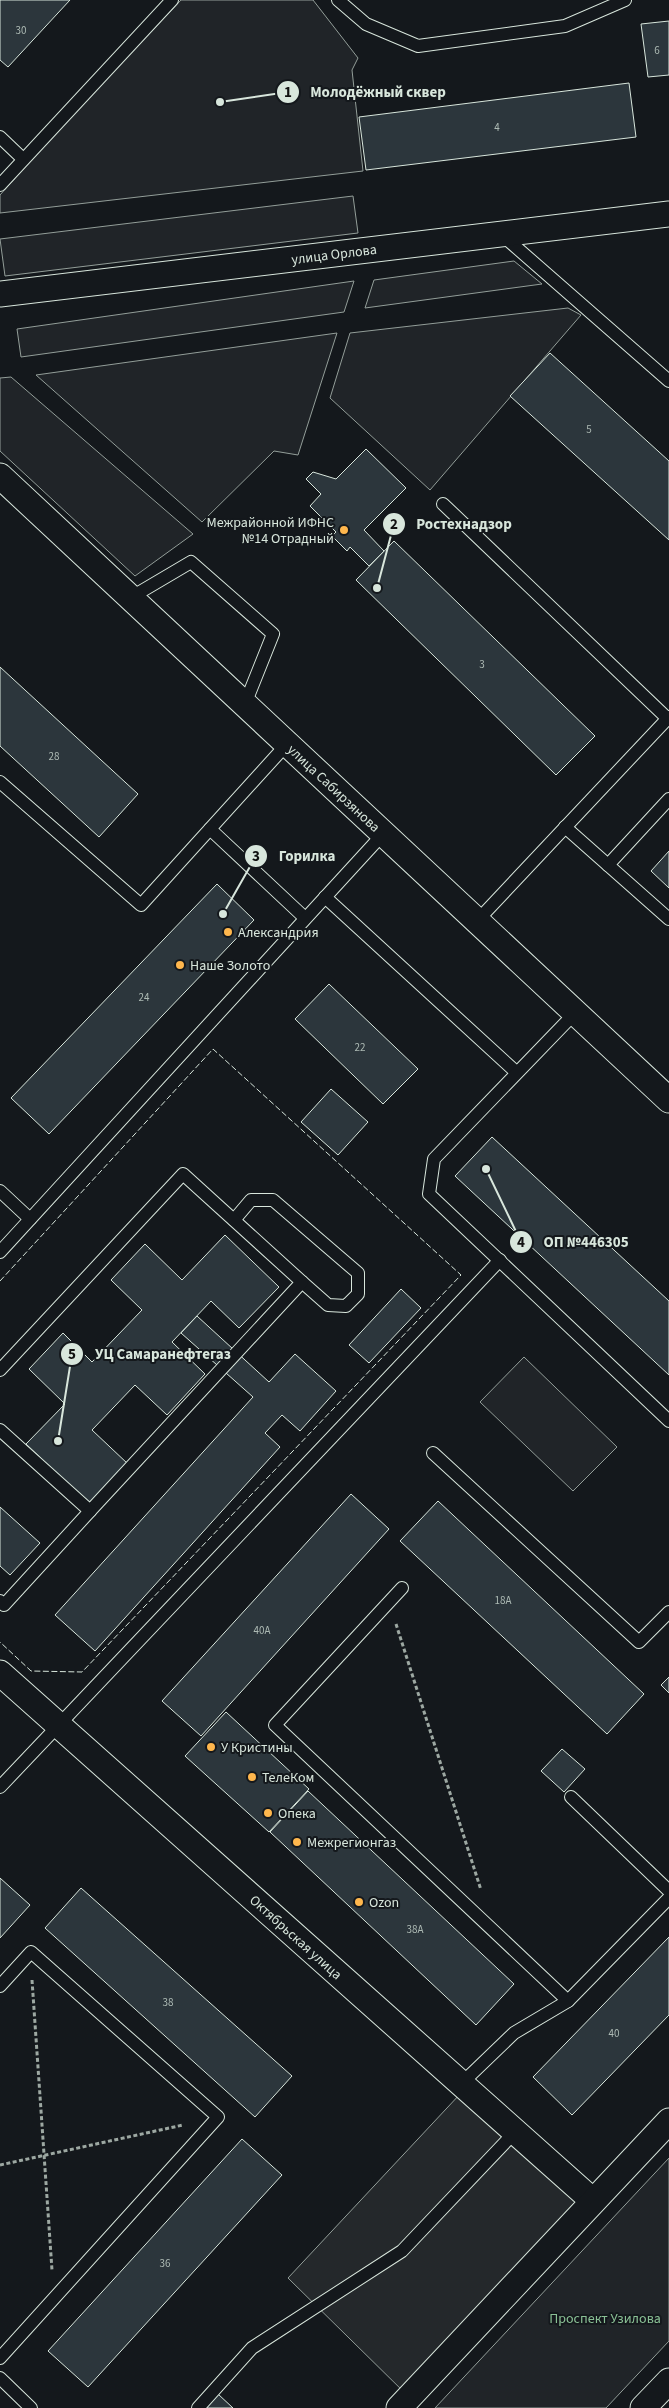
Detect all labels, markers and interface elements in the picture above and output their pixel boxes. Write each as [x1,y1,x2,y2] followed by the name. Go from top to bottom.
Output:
[16,23,26,38] house number: 30
[654,43,660,58] house number: 6
[276,77,456,107] callout: Молодёжный сквер
[284,82,292,103] text: 1
[310,82,446,103] text: Молодёжный сквер
[494,120,500,135] house number: 4
[290,240,378,270] street label: улица Орлова
[586,422,592,437] house number: 5
[381,509,522,539] callout: Ростехнадзор
[207,513,334,549] place label: Межрайонной ИФНС №14 Отрадный
[390,514,398,535] text: 2
[416,514,512,535] text: Ростехнадзор
[338,524,350,536] marker: Межрайонной ИФНС №14 Отрадный
[479,657,485,672] house number: 3
[282,740,384,837] street label: улица Сабирзянова
[49,749,60,764] house number: 28
[243,841,345,871] callout: Горилка
[252,846,260,867] text: 3
[279,846,335,867] text: Горилка
[238,923,319,943] place label: Александрия
[222,926,234,938] marker: Александрия
[190,956,270,976] place label: Наше Золото
[174,959,186,971] marker: Наше Золото
[139,990,150,1005] house number: 24
[355,1040,365,1055] house number: 22
[508,1227,639,1257] callout: ОП №446305
[517,1232,525,1253] text: 4
[543,1232,629,1253] text: ОП №446305
[60,1339,241,1369] callout: УЦ Самаранефтегаз
[68,1344,76,1365] text: 5
[95,1344,231,1365] text: УЦ Самаранефтегаз
[495,1593,511,1608] house number: 18А
[254,1623,270,1638] house number: 40А
[221,1738,293,1758] place label: У Кристины
[205,1741,217,1753] marker: У Кристины
[262,1768,314,1788] place label: ТелеКом
[246,1771,258,1783] marker: ТелеКом
[278,1804,316,1824] place label: Опека
[262,1807,274,1819] marker: Опека
[307,1833,396,1853] place label: Межрегионгаз
[291,1836,303,1848] marker: Межрегионгаз
[245,1891,346,1985] street label: Октябрьская улица
[369,1893,399,1913] place label: Ozon
[353,1896,365,1908] marker: Ozon
[407,1922,423,1937] house number: 38А
[163,1995,174,2010] house number: 38
[609,2026,619,2041] house number: 40
[160,2256,171,2271] house number: 36
[549,2309,661,2329] park label: Проспект Узилова

